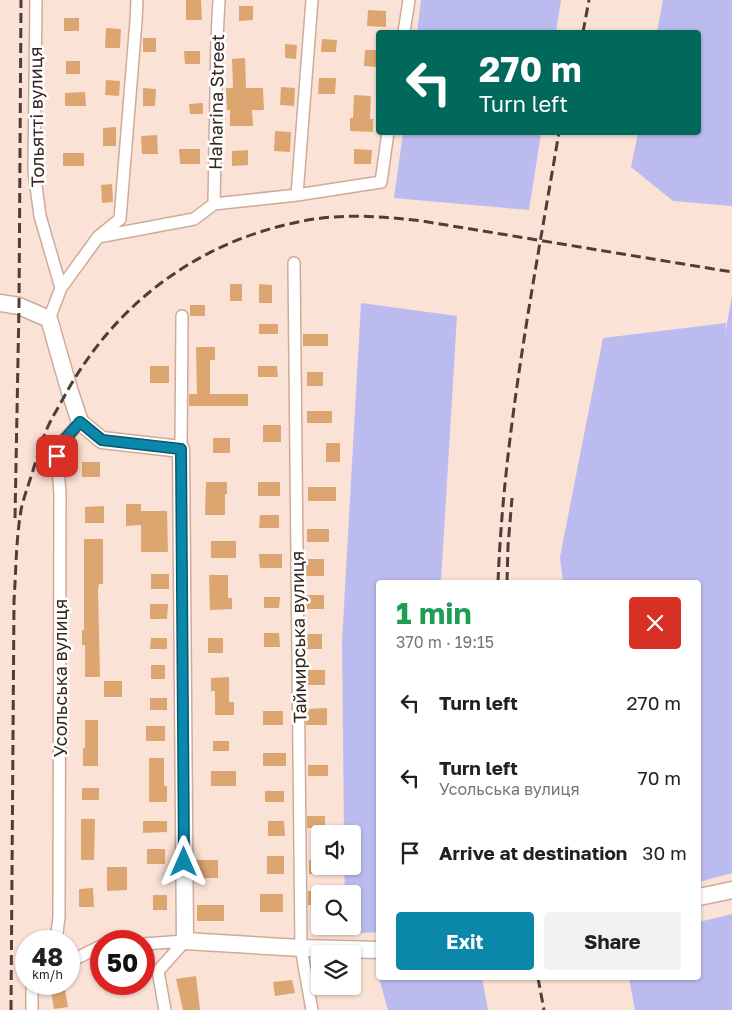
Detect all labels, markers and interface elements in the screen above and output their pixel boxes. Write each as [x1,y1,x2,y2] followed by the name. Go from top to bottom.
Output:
[204,34,228,170] street label: Haharina Street
[24,47,48,187] street label: Тольятті вулиця
[479,48,582,90] text: 270 m
[396,50,461,115] icon: left
[479,90,568,117] text: Turn left
[36,435,78,477] pin
[43,442,71,470] icon: arrive
[285,551,311,723] street label: Таймирська вулиця
[396,595,472,631] text: 1 min
[629,597,681,649] button: close
[49,599,71,757] street label: Усольська вулиця
[396,632,494,652] text: 370 m · 19:15
[396,689,424,717] icon: left
[439,691,518,714] text: Turn left
[627,691,681,714] text: 270 m
[439,756,518,779] text: Turn left
[396,764,424,792] icon: left
[638,766,681,789] text: 70 m
[439,779,580,799] text: Усольська вулиця
[311,825,361,995] map controls
[311,825,361,875] button: sound
[157,835,209,887] position arrow
[396,839,424,867] icon: arrive
[439,841,627,864] text: Arrive at destination
[642,841,687,864] text: 30 m
[311,885,361,935] button: search
[396,912,534,970] button: Exit
[544,912,681,970] button: Share
[90,930,155,995] speed limit sign: 50
[32,941,63,972] text: 48
[311,945,361,995] button: layers
[32,967,63,982] text: km/h

